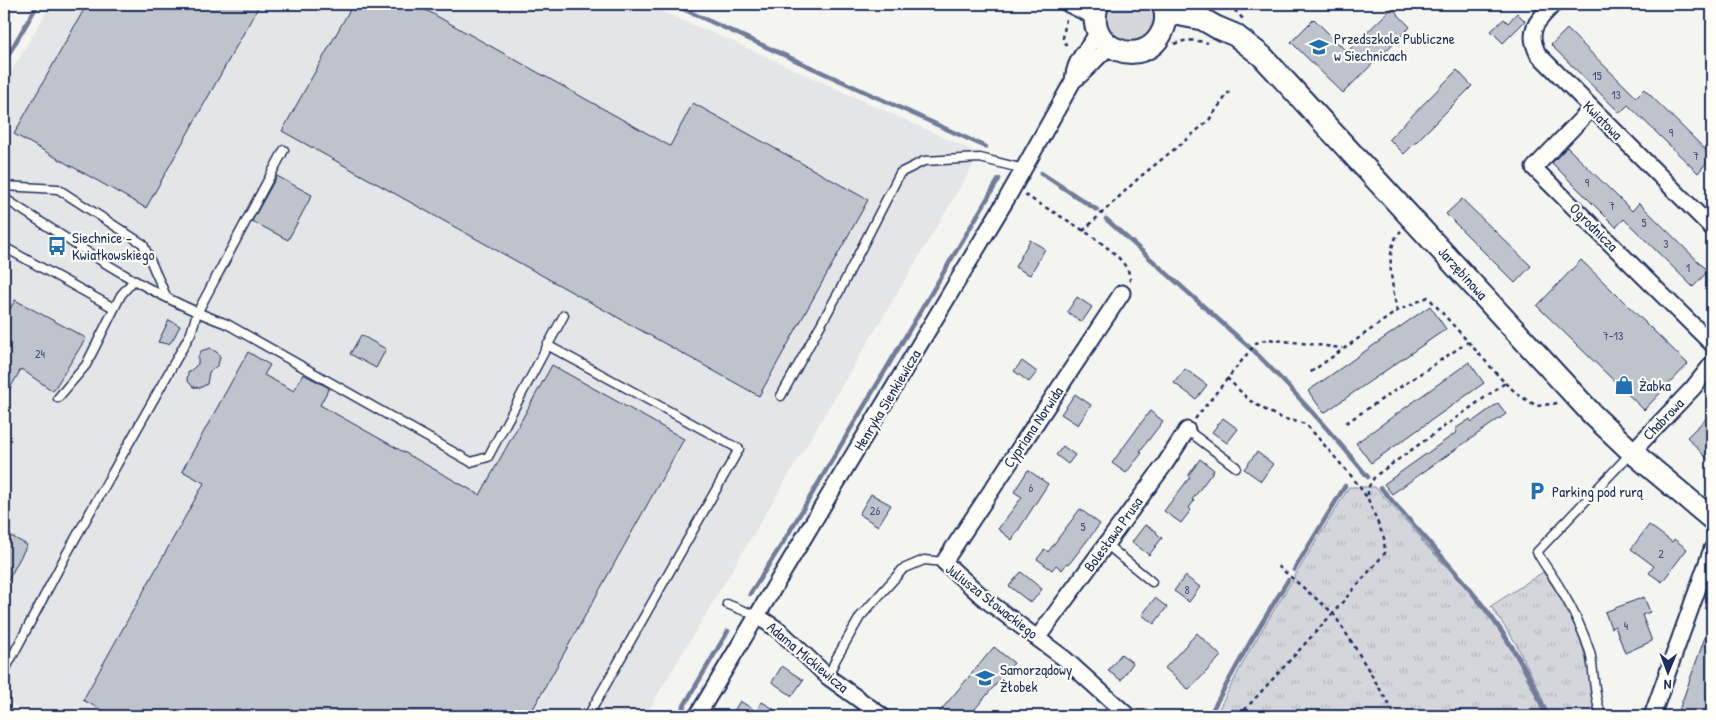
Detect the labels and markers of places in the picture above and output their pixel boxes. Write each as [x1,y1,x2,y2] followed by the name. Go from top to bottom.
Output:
[1334,28,1455,66] place label: Przedszkole Publiczne w Siechnicach
[1308,36,1330,58] school or university icon: Przedszkole Publiczne w Siechnicach
[72,227,154,265] place label: Siechnice – Kwiatkowskiego
[46,235,68,257] bus stop icon: Siechnice – Kwiatkowskiego
[1613,374,1635,396] shop icon: Żabka
[1639,375,1671,396] place label: Żabka
[1526,480,1548,502] parking icon: Parking pod rurą
[1552,481,1644,502] place label: Parking pod rurą
[1000,659,1072,697] place label: Samorządowy Żłobek
[974,667,996,689] school or university icon: Samorządowy Żłobek

